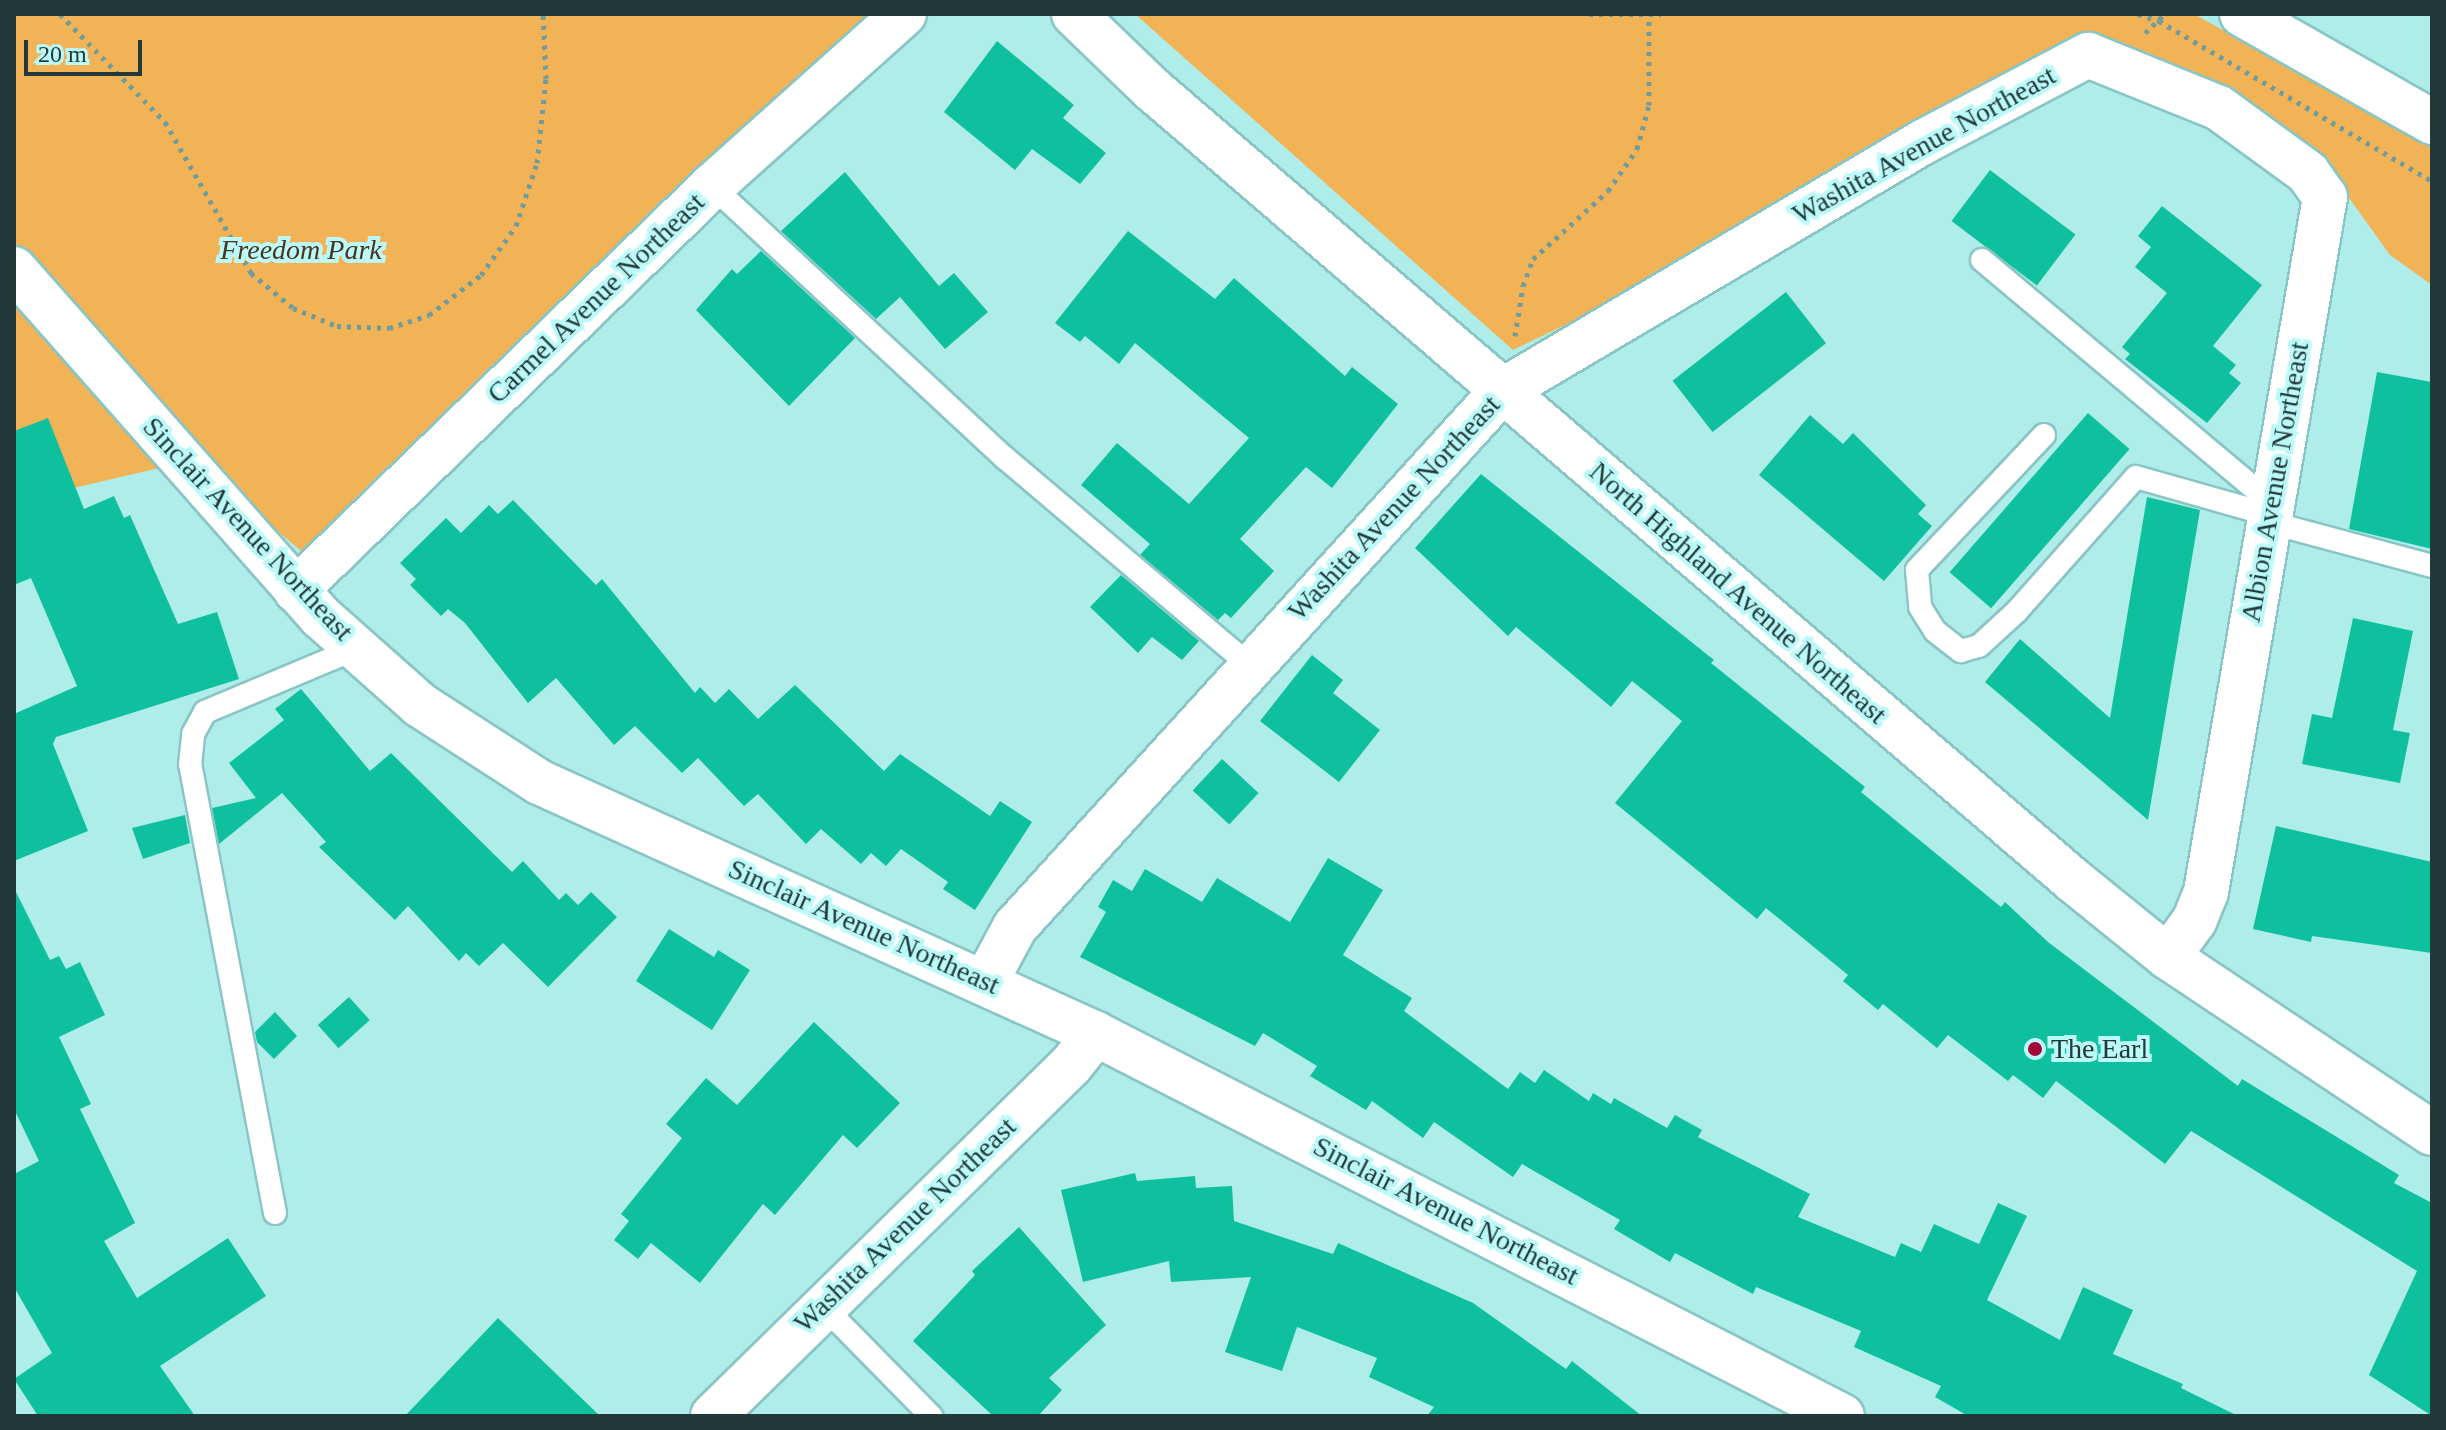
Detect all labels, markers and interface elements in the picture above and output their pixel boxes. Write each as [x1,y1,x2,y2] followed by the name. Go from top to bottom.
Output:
[28,24,146,74] scale bar
[38,41,87,67] text: 20 m
[1786,58,2062,232] street label: Washita Avenue Northeast
[480,185,712,411] street label: Carmel Avenue Northeast
[220,233,382,267] park label: Freedom Park
[2234,338,2316,626] street label: Albion Avenue Northeast
[1280,388,1508,628] street label: Washita Avenue Northeast
[135,410,361,648] street label: Sinclair Avenue Northeast
[1582,454,1894,732] street label: North Highland Avenue Northeast
[722,852,1006,1002] street label: Sinclair Avenue Northeast
[2051,1032,2148,1066] place label: The Earl
[2026,1040,2044,1058] marker: The Earl
[786,1110,1024,1340] street label: Washita Avenue Northeast
[1307,1129,1585,1293] street label: Sinclair Avenue Northeast

